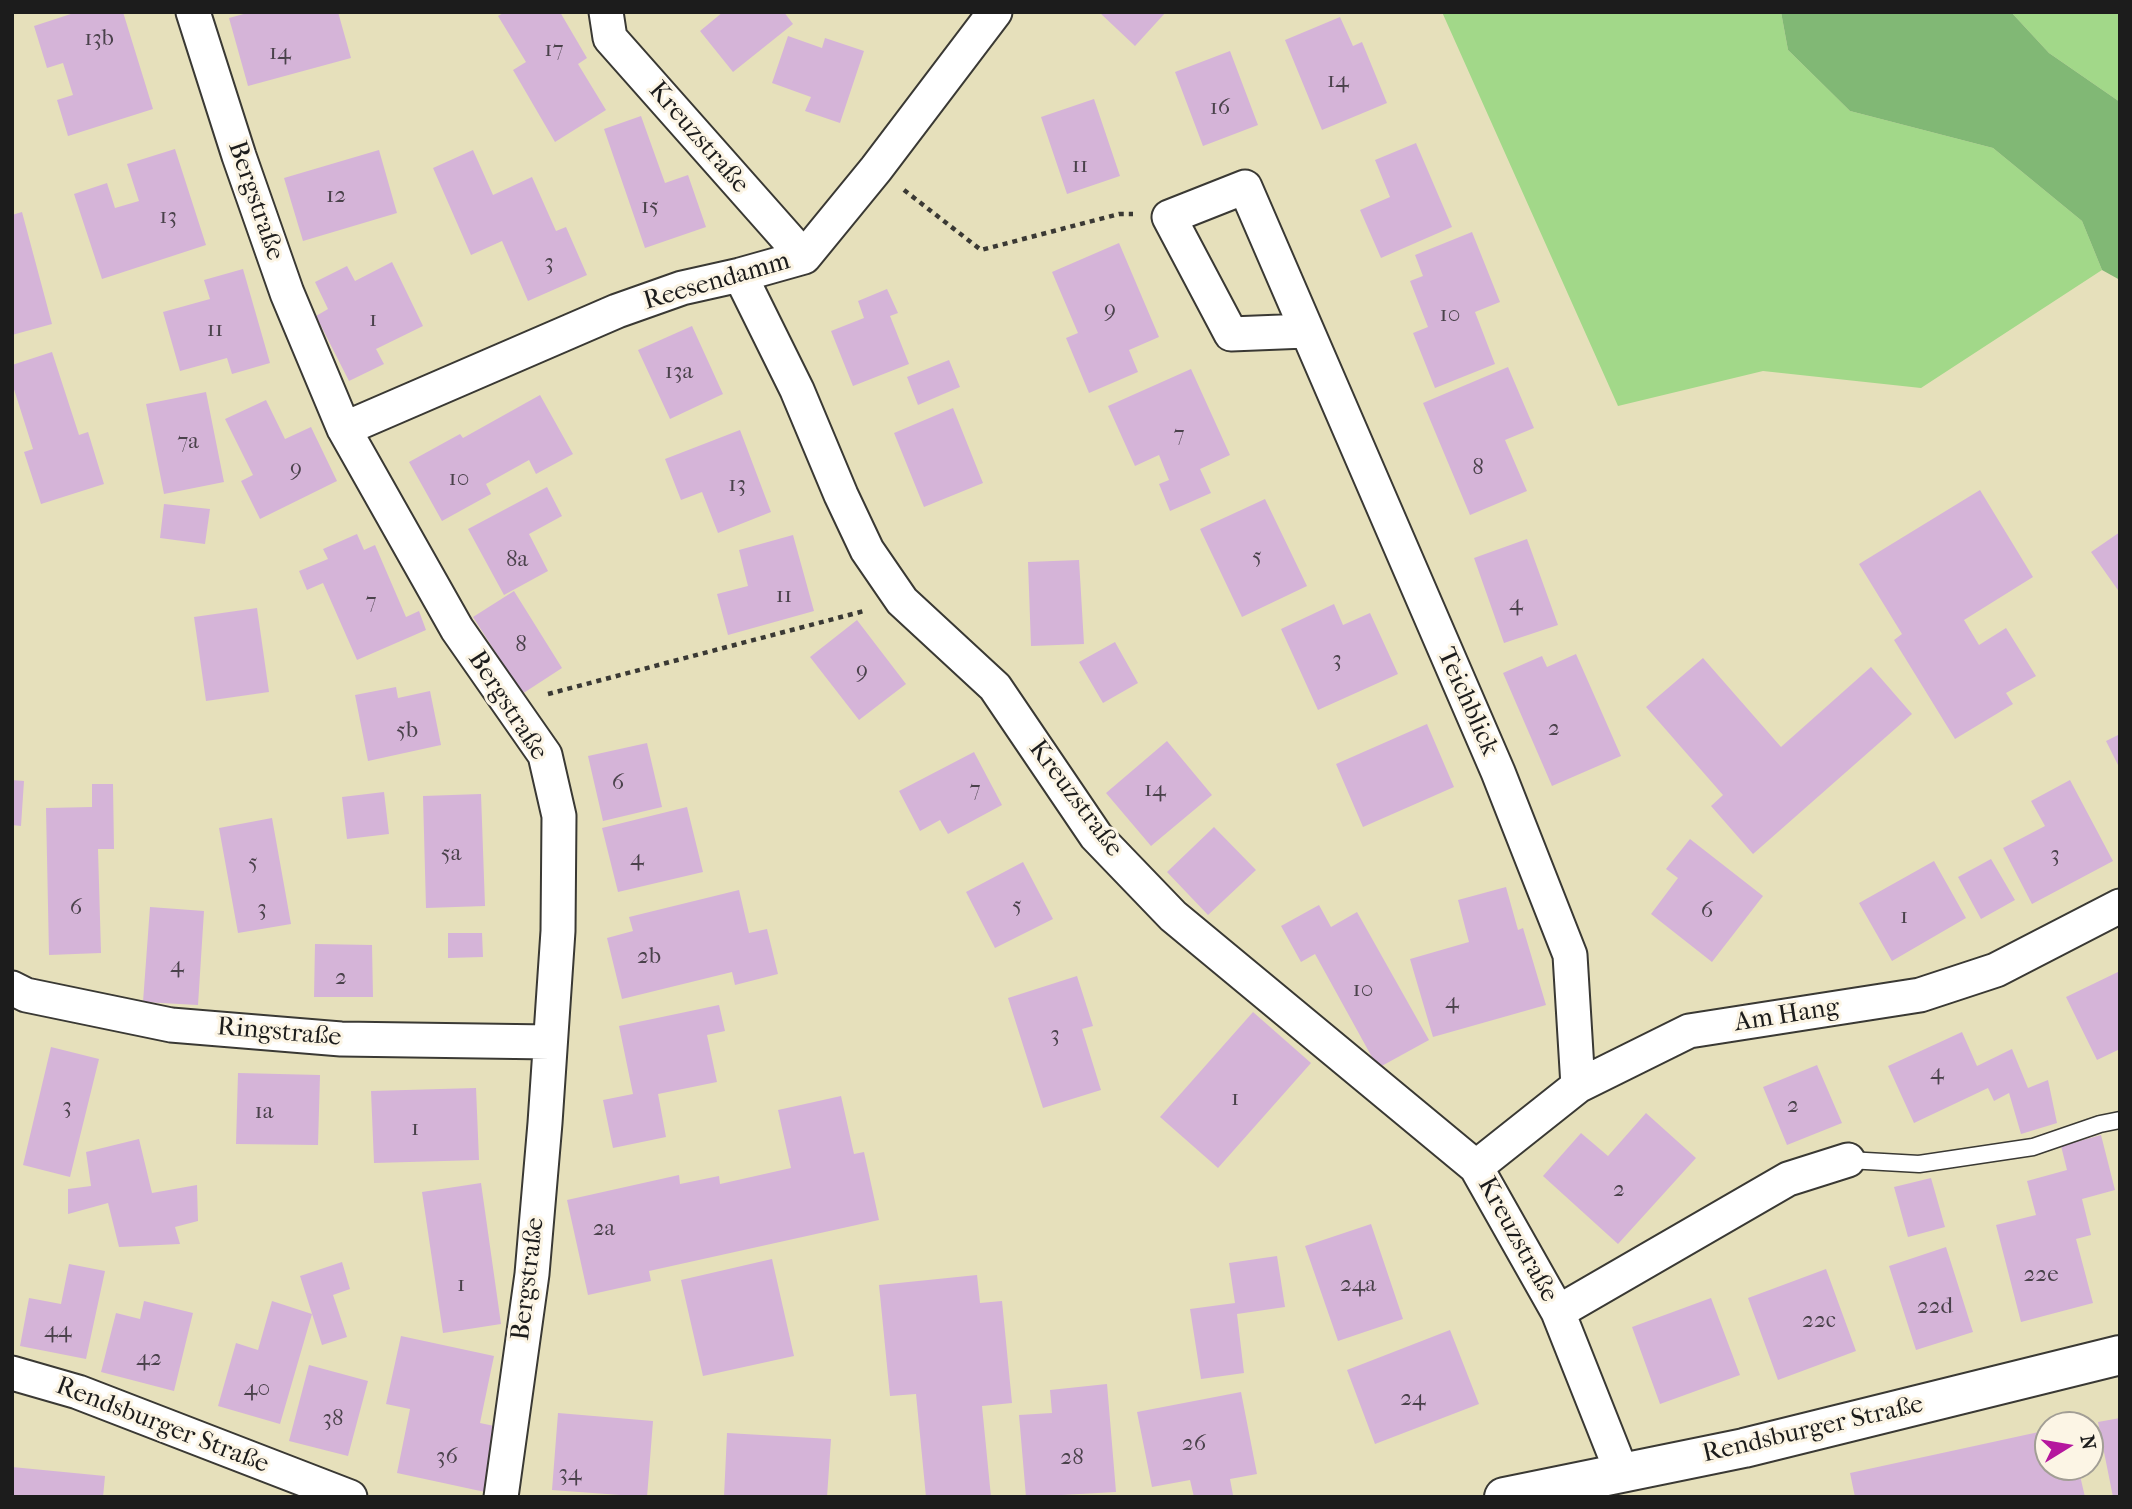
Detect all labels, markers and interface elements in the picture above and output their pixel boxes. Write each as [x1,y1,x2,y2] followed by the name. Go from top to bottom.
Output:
[84,25,114,53] house number: 13b
[544,36,564,64] house number: 17
[269,39,291,67] house number: 14
[1327,67,1349,95] house number: 14
[641,76,755,200] street label: Kreuzstraße
[1210,94,1230,122] house number: 16
[220,137,290,265] street label: Bergstraße
[1072,152,1088,180] house number: 11
[326,182,346,210] house number: 12
[641,193,659,221] house number: 15
[159,203,177,231] house number: 13
[640,246,794,318] street label: Reesendamm
[544,249,554,277] house number: 3
[1104,296,1116,324] house number: 9
[1440,301,1460,329] house number: 10
[369,306,377,334] house number: 1
[207,316,223,344] house number: 11
[665,358,693,386] house number: 13a
[1173,421,1185,449] house number: 7
[177,428,199,456] house number: 7a
[1472,454,1484,482] house number: 8
[290,455,302,483] house number: 9
[449,465,469,493] house number: 10
[728,471,746,499] house number: 13
[1252,543,1262,571] house number: 5
[506,546,528,574] house number: 8a
[776,582,792,610] house number: 11
[365,588,377,616] house number: 7
[1509,590,1523,618] house number: 4
[515,631,527,659] house number: 8
[1429,643,1505,761] street label: Teichblick
[460,646,554,766] street label: Bergstraße
[1332,646,1342,674] house number: 3
[856,657,868,685] house number: 9
[1548,715,1560,743] house number: 2
[396,717,418,745] house number: 5b
[1021,735,1129,863] street label: Kreuzstraße
[612,769,624,797] house number: 6
[969,776,981,804] house number: 7
[1144,776,1166,804] house number: 14
[441,840,461,868] house number: 5a
[2050,841,2060,869] house number: 3
[630,845,644,873] house number: 4
[248,849,258,877] house number: 5
[1012,892,1022,920] house number: 5
[70,894,82,922] house number: 6
[257,895,267,923] house number: 3
[1701,897,1713,925] house number: 6
[1900,903,1908,931] house number: 1
[637,943,661,971] house number: 2b
[170,952,184,980] house number: 4
[335,964,347,992] house number: 2
[1353,976,1373,1004] house number: 10
[1445,988,1459,1016] house number: 4
[1732,992,1842,1040] street label: Am Hang
[216,1012,342,1054] street label: Ringstraße
[1050,1021,1060,1049] house number: 3
[1930,1059,1944,1087] house number: 4
[1231,1085,1239,1113] house number: 1
[1787,1092,1799,1120] house number: 2
[62,1093,72,1121] house number: 3
[255,1098,273,1126] house number: 1a
[411,1115,419,1143] house number: 1
[1470,1172,1564,1308] street label: Kreuzstraße
[1613,1176,1625,1204] house number: 2
[593,1215,615,1243] house number: 2a
[506,1216,552,1342] street label: Bergstraße
[2023,1261,2059,1289] house number: 22e
[457,1271,465,1299] house number: 1
[1340,1271,1376,1299] house number: 24a
[1917,1293,1953,1321] house number: 22d
[1802,1307,1836,1335] house number: 22c
[44,1317,72,1345] house number: 44
[136,1345,162,1373] house number: 42
[51,1371,273,1481] street label: Rendsburger Straße
[244,1375,270,1403] house number: 40
[1400,1385,1426,1413] house number: 24
[1700,1389,1926,1471] street label: Rendsburger Straße
[323,1405,343,1433] house number: 38
[2034,1411,2104,1481] north arrow
[1182,1430,1206,1458] house number: 26
[2075,1433,2100,1452] text: N
[436,1443,458,1471] house number: 36
[1060,1444,1084,1472] house number: 28
[558,1460,582,1488] house number: 34

